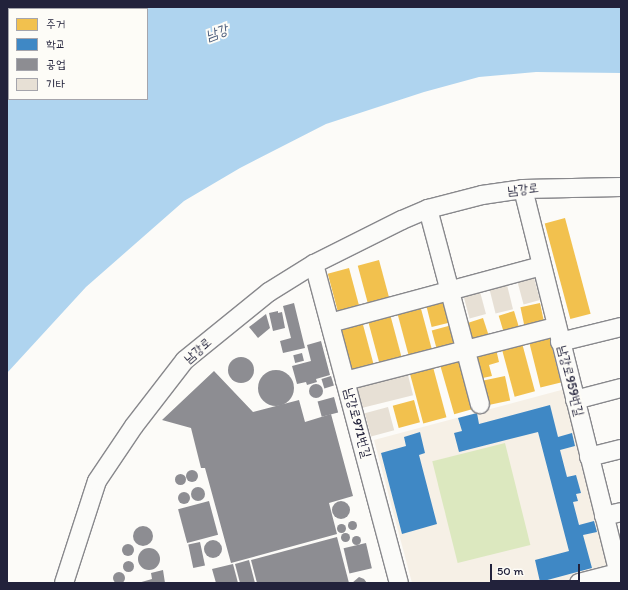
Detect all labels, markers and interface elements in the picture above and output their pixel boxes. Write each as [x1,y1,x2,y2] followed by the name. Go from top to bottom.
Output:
[8,8,148,100] legend
[46,17,65,31] text: 주거
[204,21,230,45] water label: 남강
[46,37,65,51] text: 학교
[46,57,65,71] text: 공업
[46,77,65,91] text: 기타
[507,181,539,199] street label: 남강로
[181,335,215,367] street label: 남강로
[554,344,586,418] street label: 남강로959번길
[340,386,374,460] street label: 남강로971번길
[492,556,582,582] scale bar
[497,564,523,578] text: 50 m

